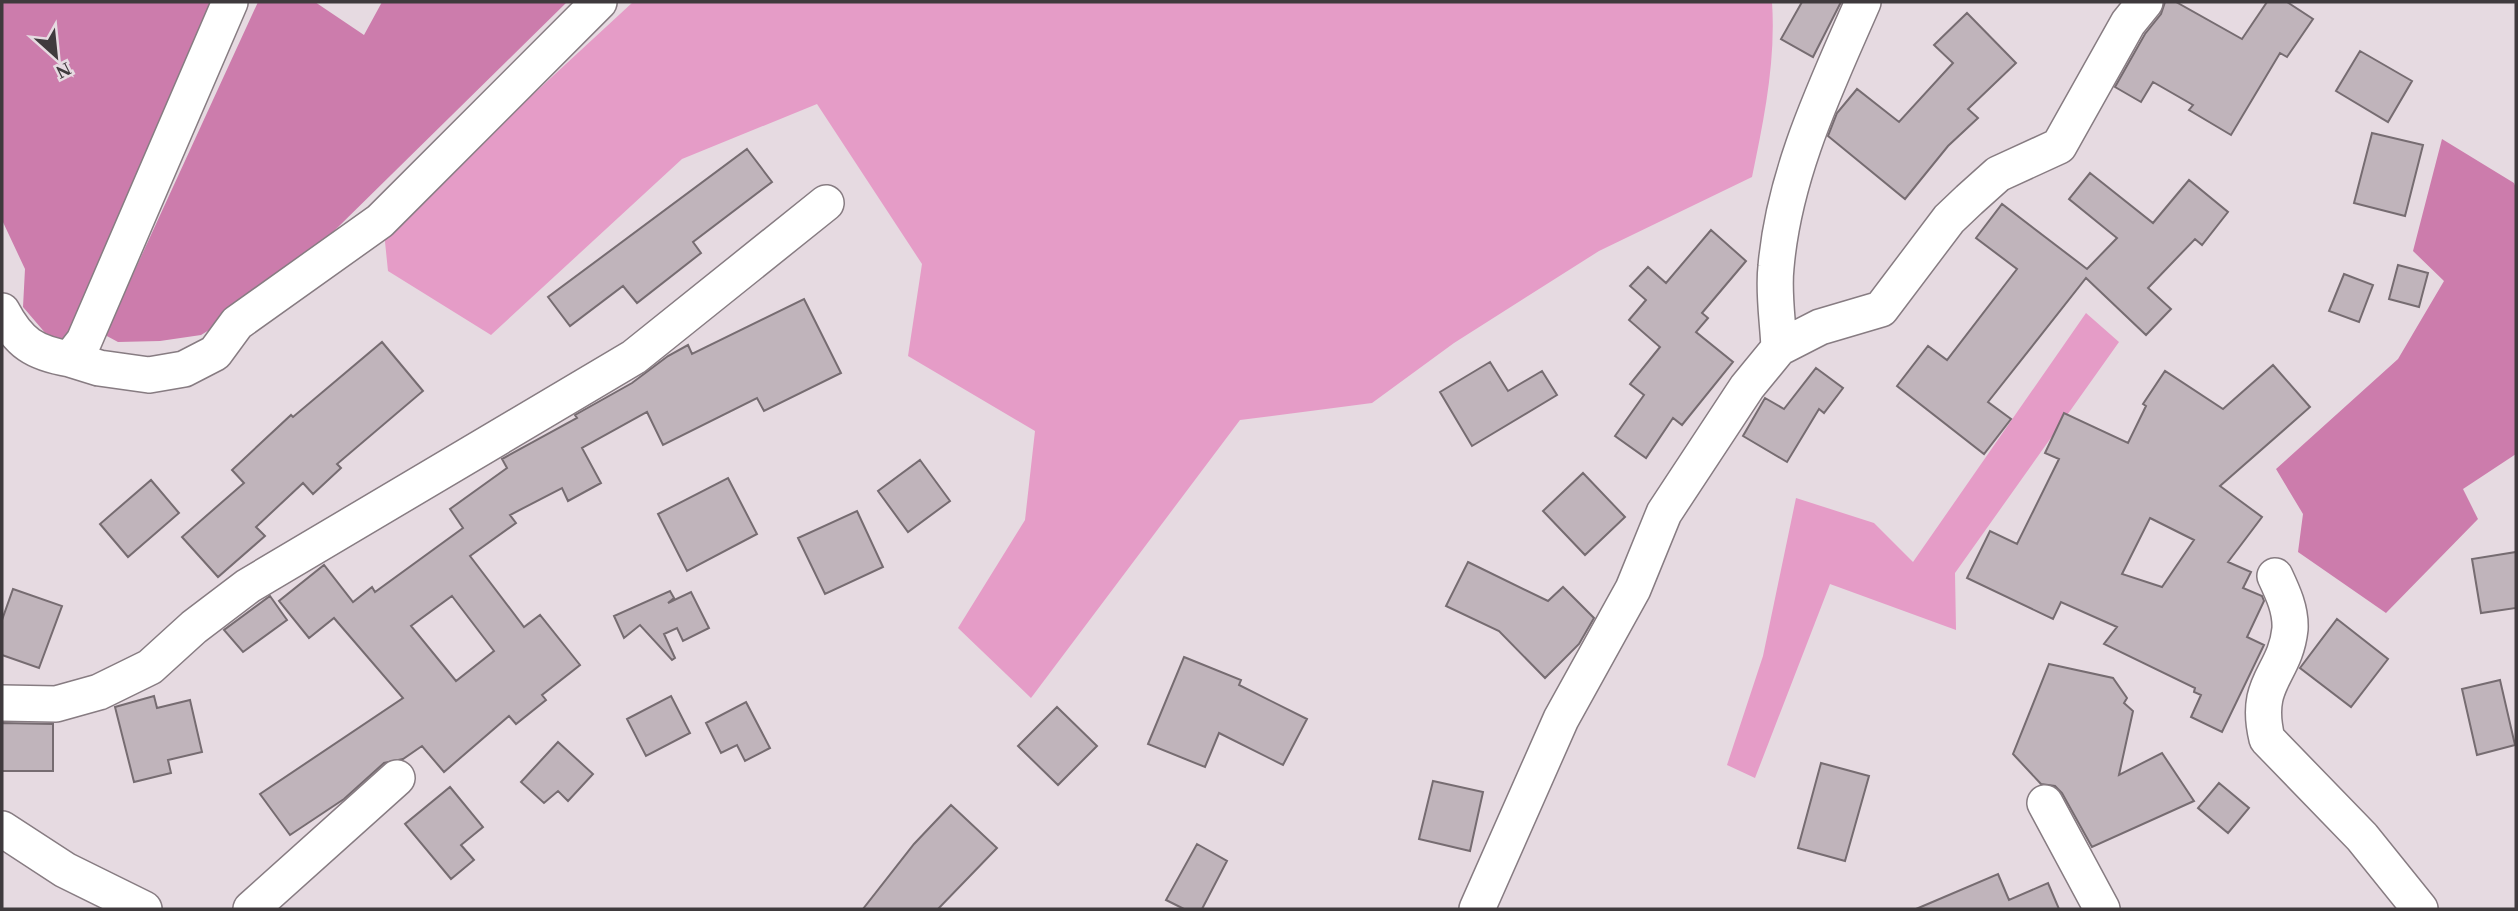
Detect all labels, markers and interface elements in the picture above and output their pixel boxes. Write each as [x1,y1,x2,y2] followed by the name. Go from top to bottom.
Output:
[21,21,91,91] north arrow
[52,58,74,83] text: N

